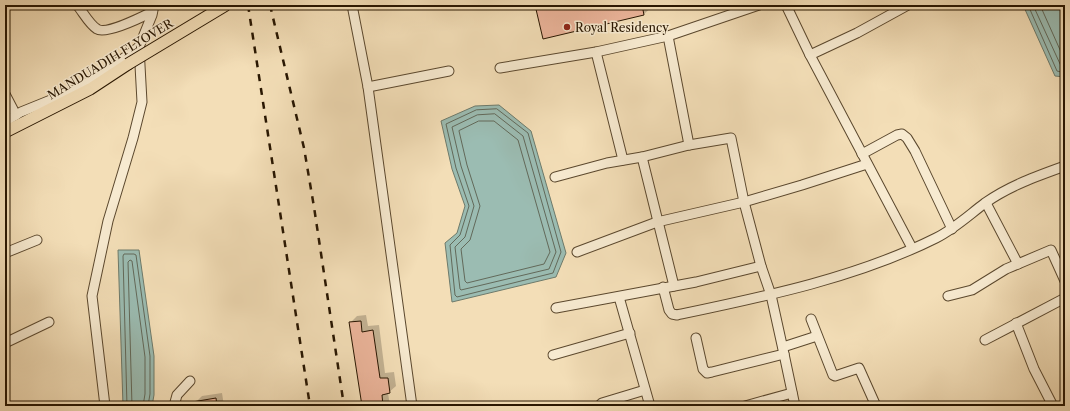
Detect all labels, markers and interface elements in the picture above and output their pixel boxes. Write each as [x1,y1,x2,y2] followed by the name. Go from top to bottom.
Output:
[45,15,177,102] street label: MANDUADIH FLYOVER
[575,20,669,35] place label: Royal Residency
[562,22,572,32] marker: Royal Residency

